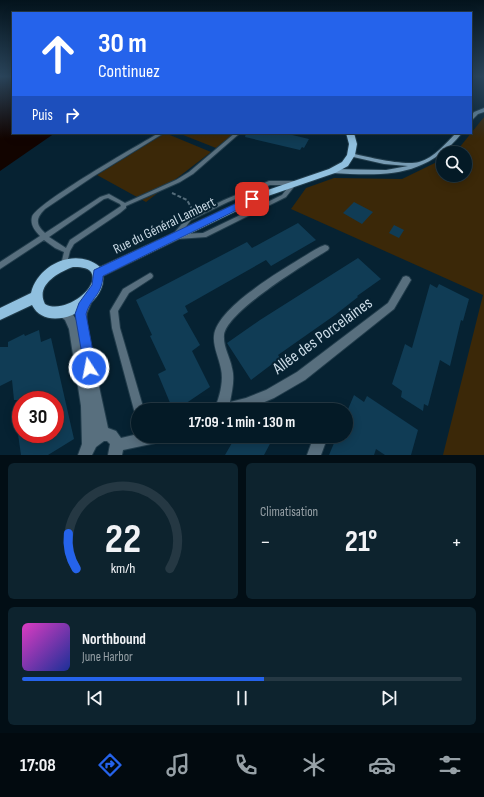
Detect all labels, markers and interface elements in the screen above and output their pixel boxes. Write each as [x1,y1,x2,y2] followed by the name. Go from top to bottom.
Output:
[98,27,147,60] text: 30 m
[32,28,84,80] icon: ahead
[98,61,160,82] text: Continuez
[61,104,83,126] icon: right
[32,106,53,125] text: Puis
[436,146,472,182] map controls
[436,146,472,182] button: search
[235,182,269,216] pin
[241,188,263,210] icon: arrive
[110,193,218,258] street label: Rue du Général Lambert
[268,293,376,379] street label: Allée des Porcelaines
[68,347,110,389] position arrow
[12,391,64,443] speed limit sign: 30
[189,413,295,432] text: 17:09 · 1 min · 130 m
[260,504,318,520] text: Climatisation
[105,515,141,564] text: 22
[345,524,377,560] text: 21°
[260,529,271,556] text: −
[451,529,462,556] text: +
[111,560,135,577] text: km/h
[82,630,146,649] text: Northbound
[82,649,133,665] text: June Harbor
[84,687,106,709] icon: previous
[231,687,253,709] icon: pause
[378,687,400,709] icon: next
[96,751,124,779] icon: directions
[164,751,192,779] icon: music
[232,751,260,779] icon: phone
[300,751,328,779] icon: climate
[368,751,396,779] icon: car
[436,751,464,779] icon: filters
[20,755,56,776] text: 17:08

